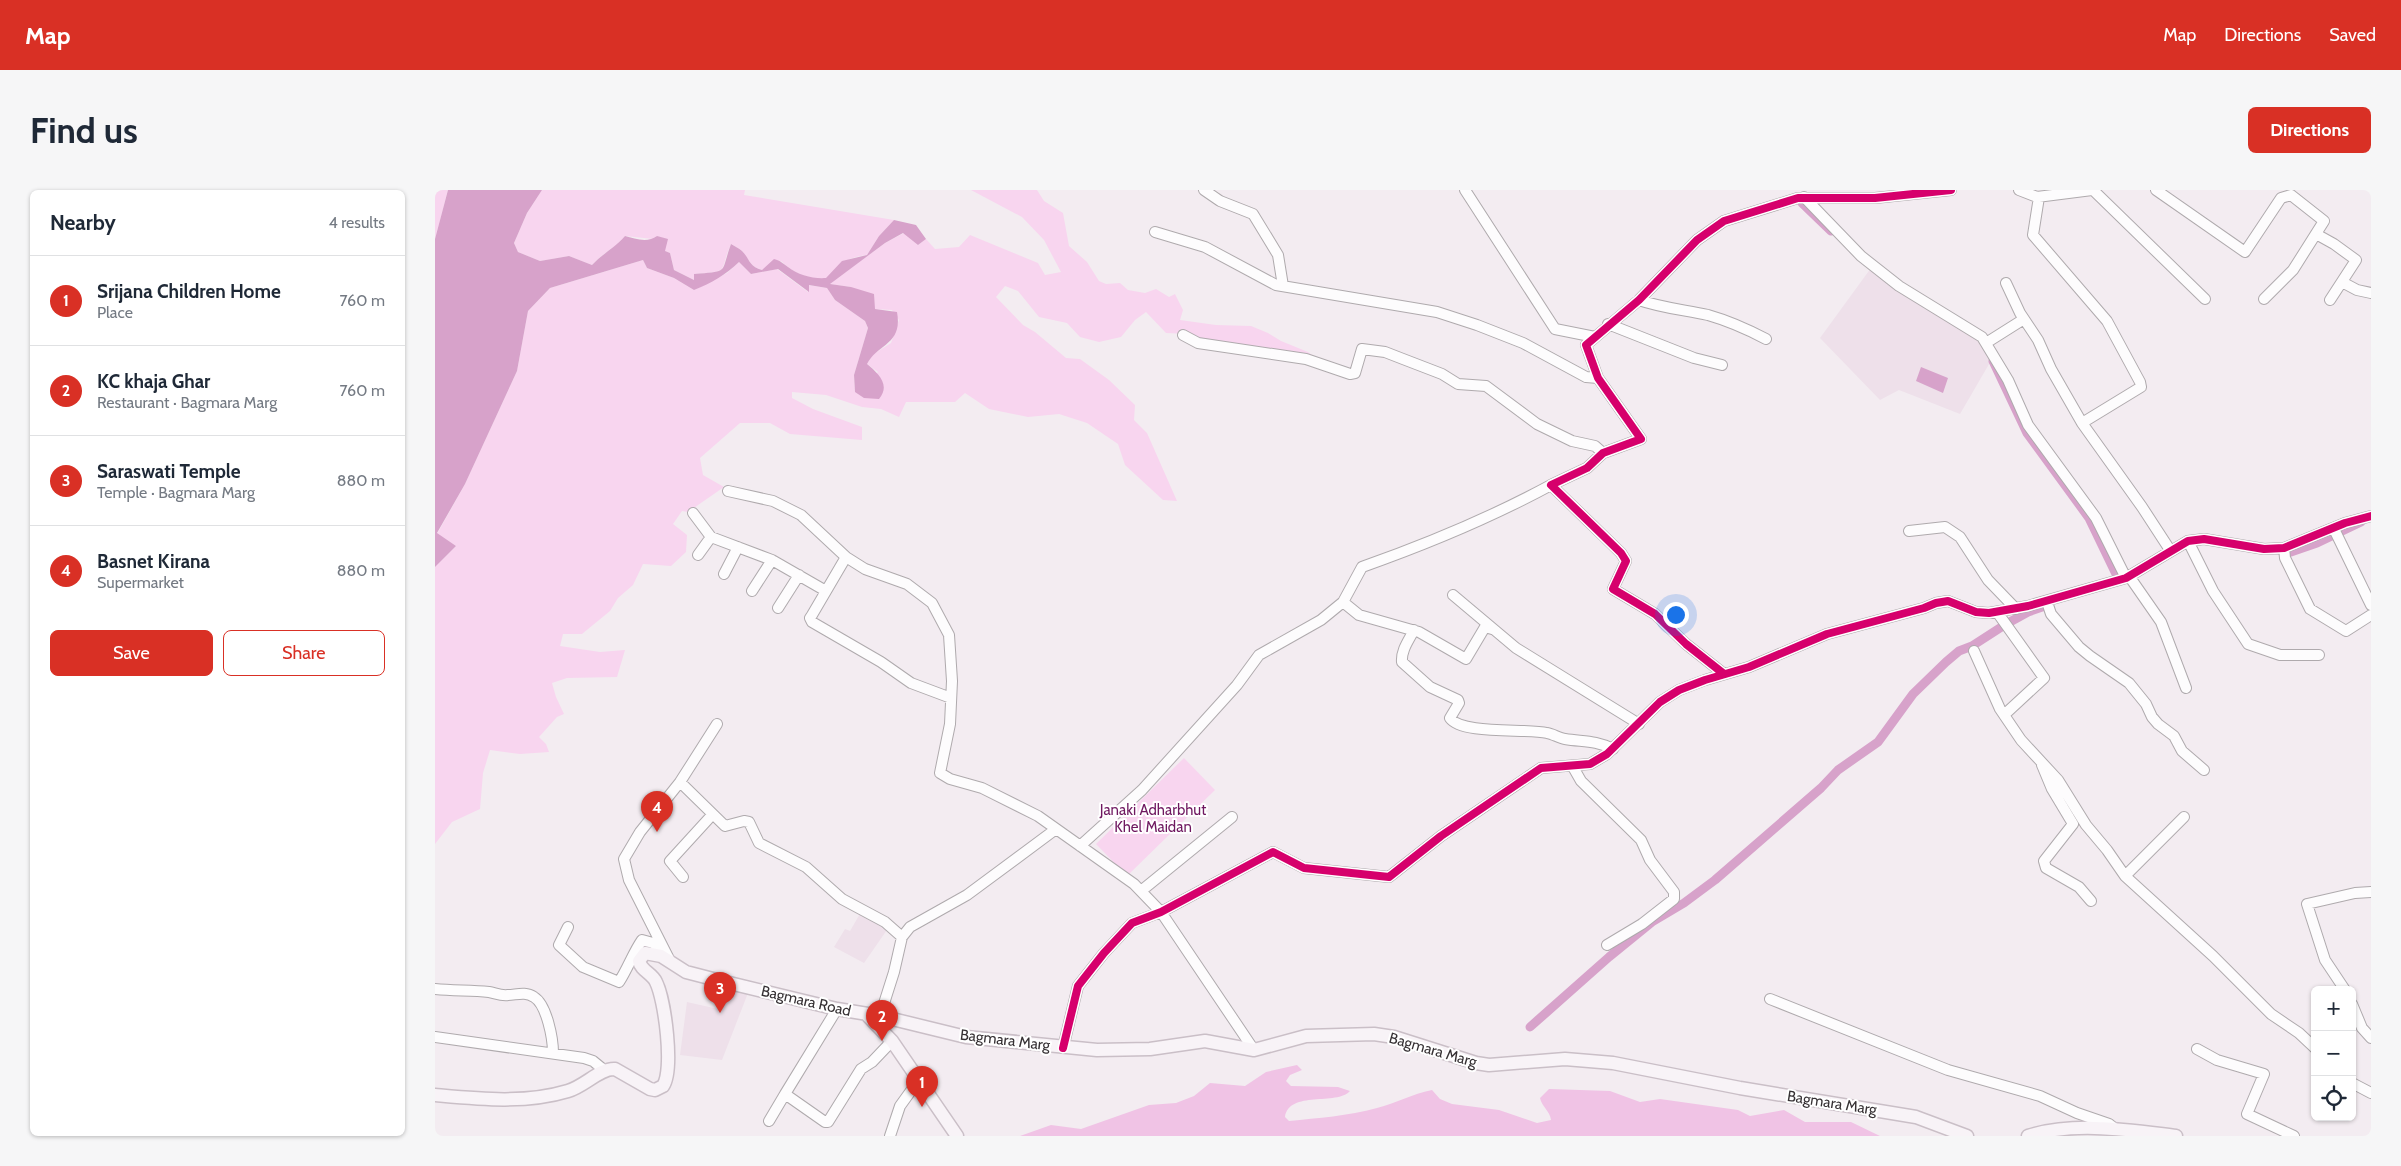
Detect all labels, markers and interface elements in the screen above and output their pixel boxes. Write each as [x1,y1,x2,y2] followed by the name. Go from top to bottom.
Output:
[25,21,71,50] text: Map
[2163,24,2196,46] text: Map
[2224,24,2301,46] text: Directions
[2329,24,2376,46] text: Saved
[2248,107,2371,153] button: Directions
[30,109,138,152] text: Find us
[50,210,116,235] text: Nearby
[328,213,385,232] text: 4 results
[97,280,281,303] text: Srijana Children Home
[63,291,69,310] text: 1
[339,291,385,310] text: 760 m
[97,303,133,322] text: Place
[97,370,210,393] text: KC khaja Ghar
[62,381,70,400] text: 2
[339,381,385,400] text: 760 m
[97,393,277,412] text: Restaurant · Bagmara Marg
[97,460,241,483] text: Saraswati Temple
[62,471,70,490] text: 3
[337,471,385,490] text: 880 m
[97,483,255,502] text: Temple · Bagmara Marg
[97,550,210,573] text: Basnet Kirana
[61,561,71,580] text: 4
[337,561,385,580] text: 880 m
[97,573,184,592] text: Supermarket
[1663,602,1689,628] your location
[50,630,213,676] button: Save
[223,630,385,676] button: Share
[641,791,673,832] pin: 4
[1099,801,1206,836] park label: Janaki Adharbhut Khel Maidan
[704,972,736,1013] pin: 3
[759,982,853,1020] street label: Bagmara Road
[2311,986,2356,1121] map controls
[2311,986,2356,1031] button: +
[866,1000,898,1041] pin: 2
[959,1026,1052,1055] street label: Bagmara Marg
[1387,1029,1480,1071] street label: Bagmara Marg
[2311,1031,2356,1076] button: −
[906,1066,938,1107] pin: 1
[2311,1076,2356,1121] button: locate
[1786,1087,1879,1119] street label: Bagmara Marg

